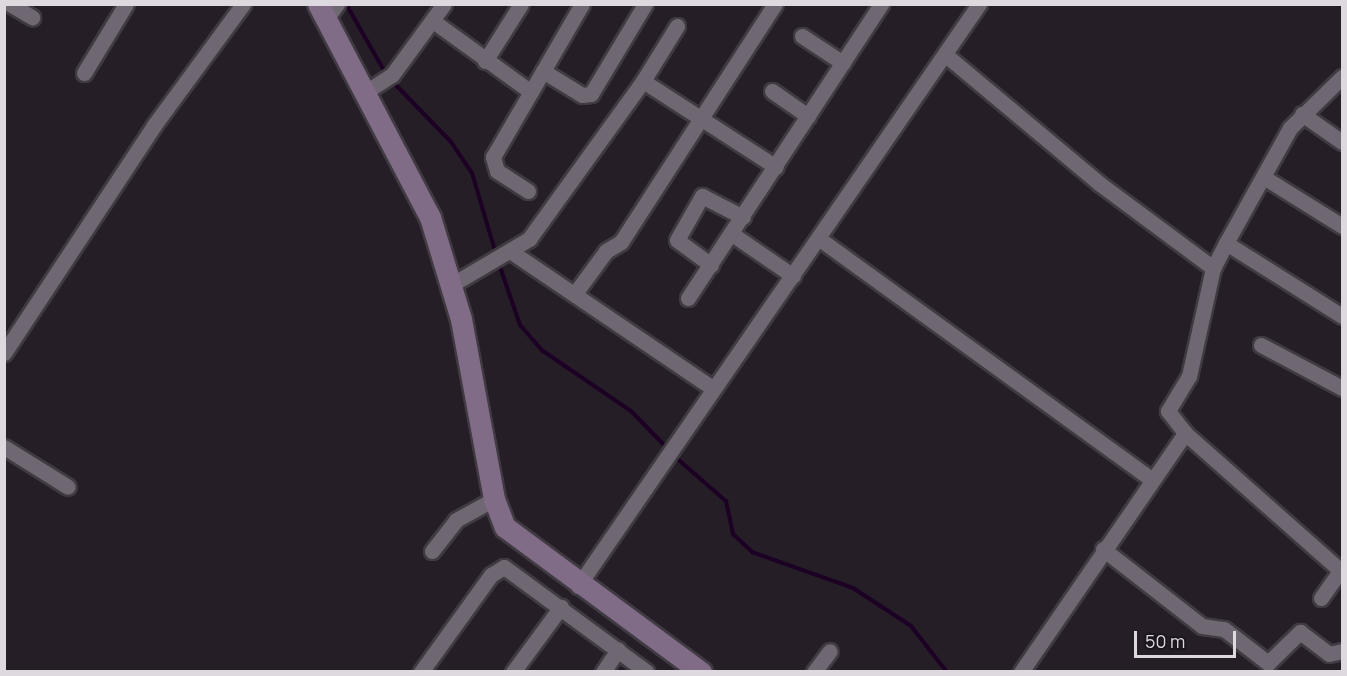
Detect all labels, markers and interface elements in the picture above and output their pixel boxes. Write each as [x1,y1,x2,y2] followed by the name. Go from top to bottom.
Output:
[1137,619,1239,657] scale bar
[1145,629,1185,653] text: 50 m

